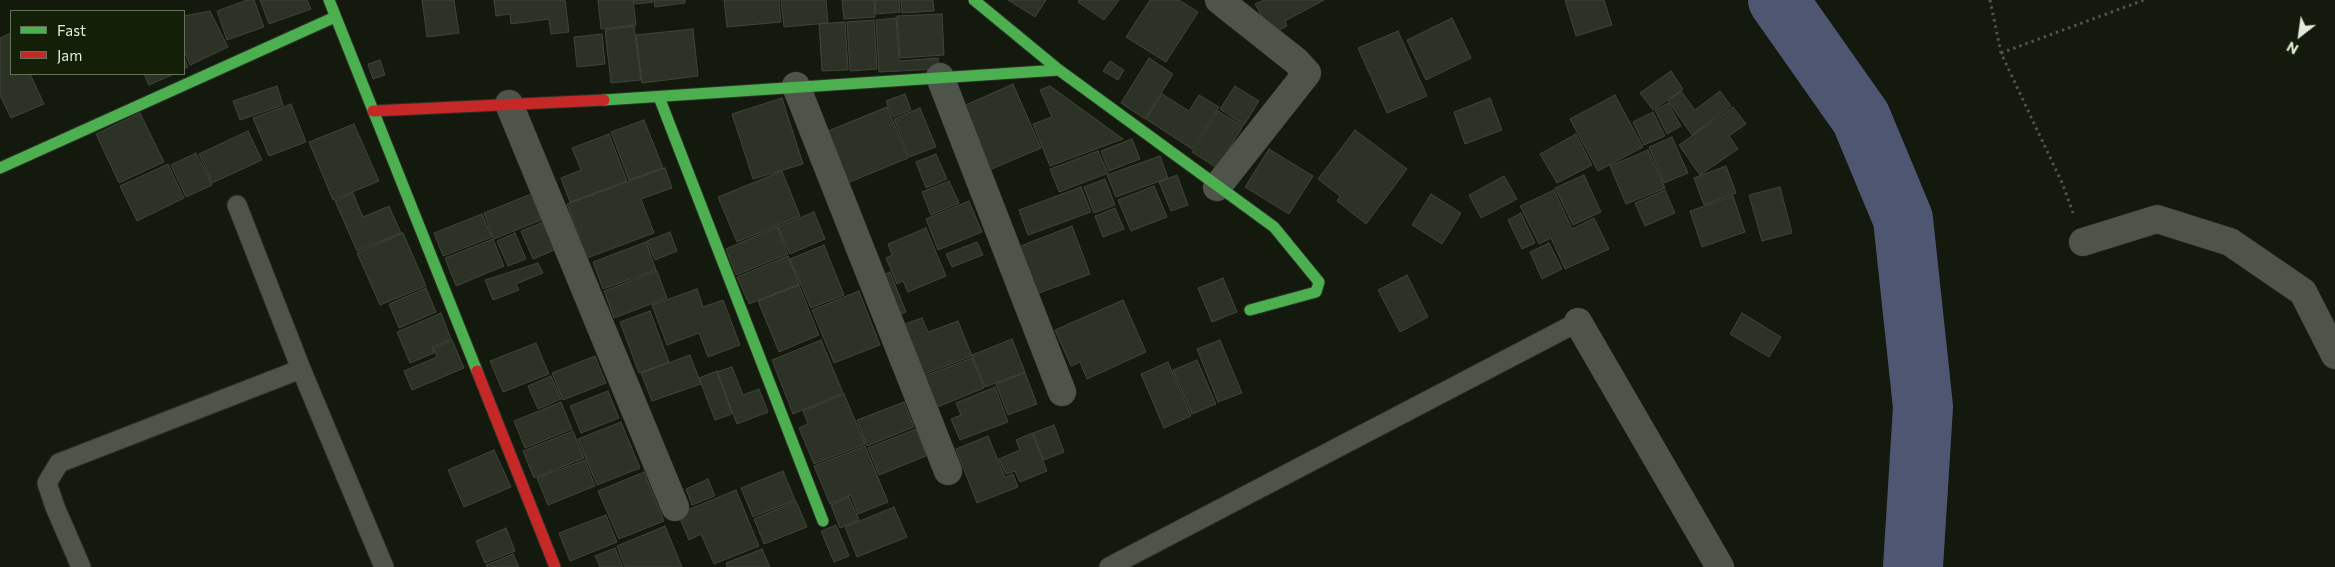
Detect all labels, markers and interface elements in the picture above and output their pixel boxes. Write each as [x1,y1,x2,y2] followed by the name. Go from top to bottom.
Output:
[10,10,185,75] legend
[2275,10,2325,60] north arrow
[57,21,86,39] text: Fast
[2283,38,2301,58] text: N
[57,46,82,64] text: Jam

